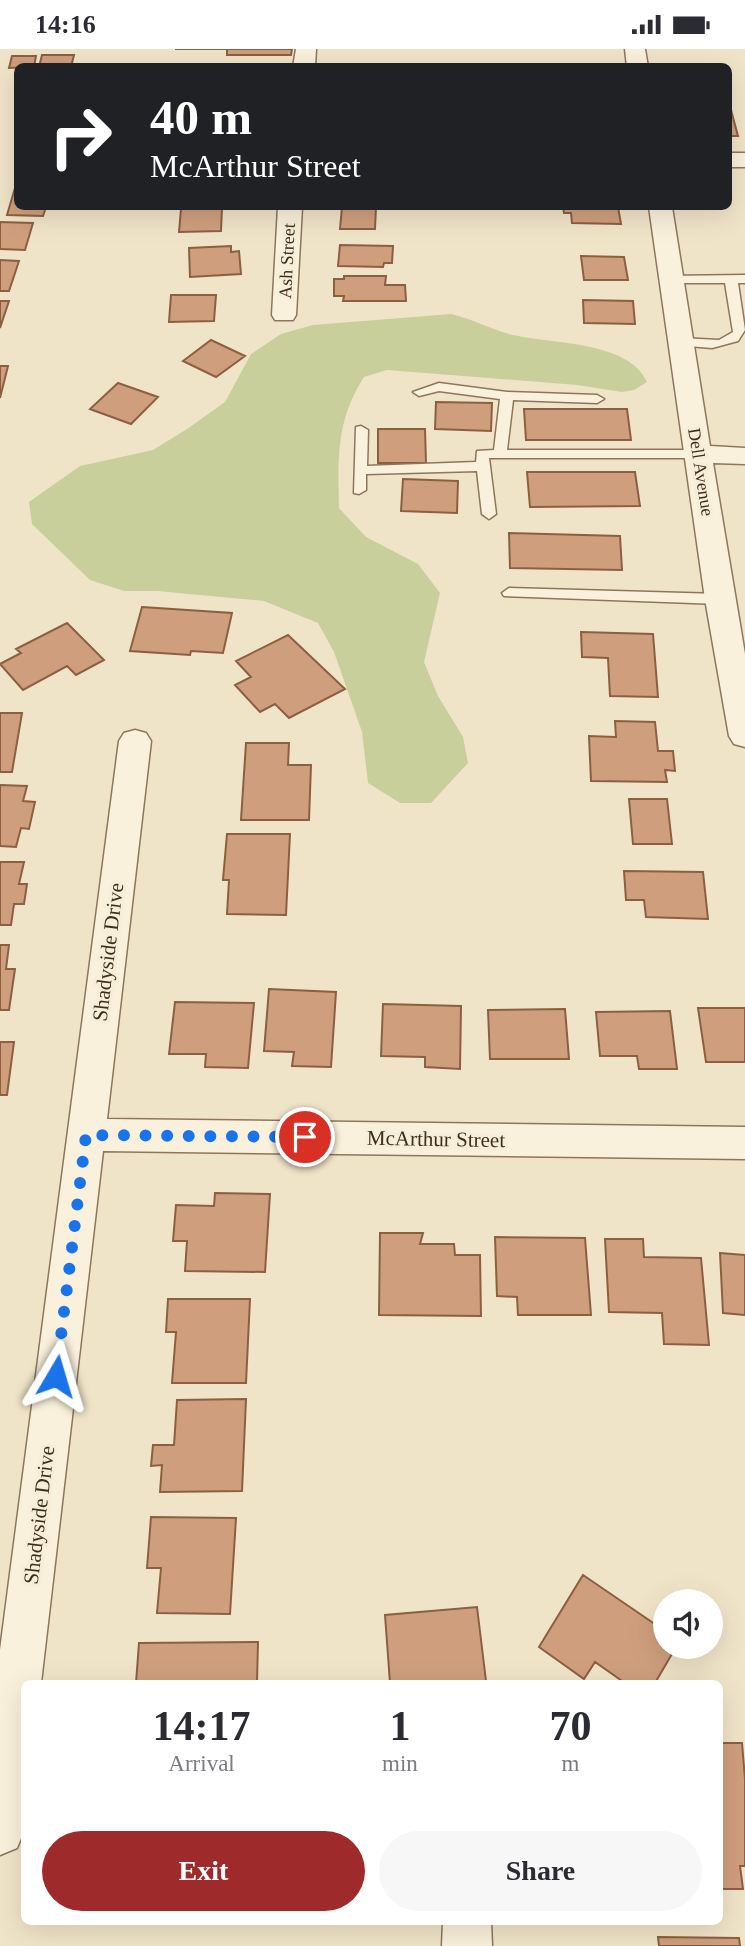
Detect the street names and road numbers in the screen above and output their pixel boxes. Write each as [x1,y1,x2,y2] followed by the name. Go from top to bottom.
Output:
[275,223,299,299] street label: Ash Street
[684,426,718,518] street label: Dell Avenue
[88,881,128,1023] street label: Shadyside Drive
[367,1126,505,1152] street label: McArthur Street
[19,1444,59,1586] street label: Shadyside Drive

